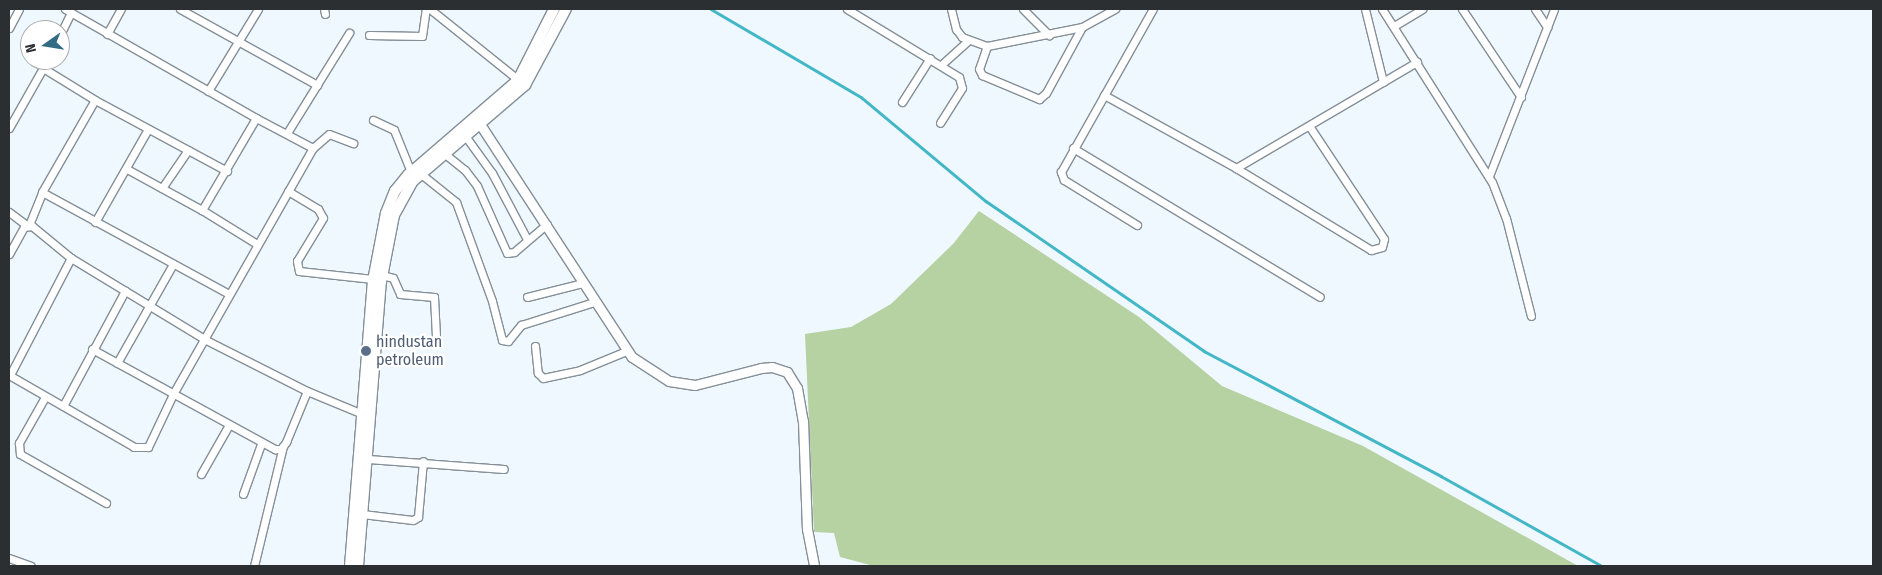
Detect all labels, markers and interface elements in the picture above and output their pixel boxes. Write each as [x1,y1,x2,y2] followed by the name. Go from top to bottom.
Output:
[20,20,70,70] north arrow
[22,42,40,54] text: N
[376,332,444,370] place label: hindustan petroleum
[360,345,372,357] marker: hindustan petroleum

